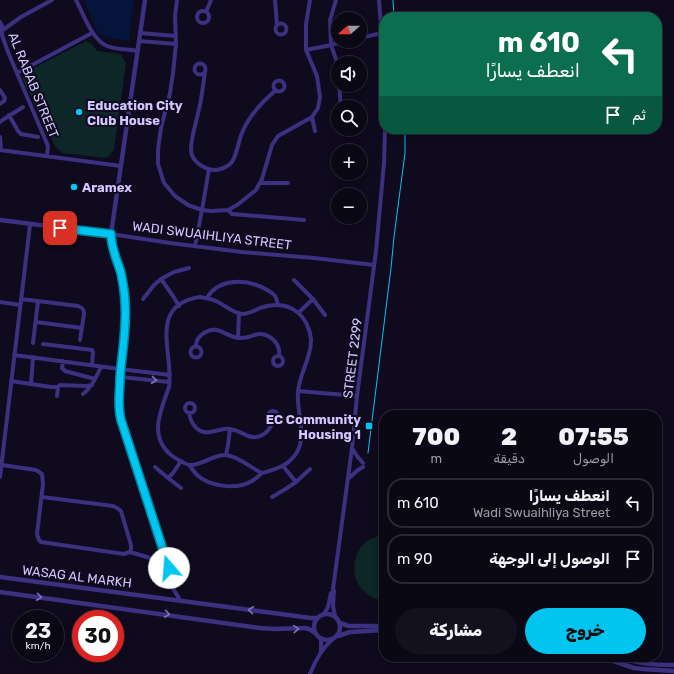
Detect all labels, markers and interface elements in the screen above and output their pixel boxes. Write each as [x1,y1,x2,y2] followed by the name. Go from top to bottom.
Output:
[331,12,367,48] north arrow
[331,12,367,224] map controls
[498,26,580,59] text: 610 m
[594,28,646,80] icon: left
[5,30,62,141] street label: AL RABAB STREET
[331,56,367,92] button: sound
[486,60,580,82] text: انعطف يسارًا
[87,98,183,128] place label: Education City Club House
[331,100,367,136] button: search
[602,104,624,126] icon: arrive
[632,106,646,124] text: ثم
[74,107,84,117] marker: Education City Club House
[331,144,367,180] button: +
[82,180,132,195] place label: Aramex
[69,182,79,192] marker: Aramex
[331,188,367,224] button: −
[43,211,77,245] pin
[49,217,71,239] icon: arrive
[131,218,293,253] street label: WADI SWUAIHLIYA STREET
[340,317,365,399] street label: STREET 2299
[151,376,157,385] one-way arrow
[266,412,361,442] place label: EC Community Housing 1
[364,421,374,431] marker: EC Community Housing 1
[412,423,460,451] text: 700
[501,423,517,451] text: 2
[558,423,629,451] text: 07:55
[430,451,442,466] text: m
[493,451,525,466] text: دقيقة
[573,451,614,466] text: الوصول
[529,487,610,505] text: انعطف يسارًا
[622,492,644,514] icon: left
[397,494,439,512] text: 610 m
[473,505,610,520] text: Wadi Swuaihliya Street
[148,547,190,589] position arrow
[622,548,644,570] icon: arrive
[397,550,432,568] text: 90 m
[489,550,610,568] text: الوصول إلى الوجهة
[21,562,133,591] street label: WASAG AL MARKH
[36,592,42,601] one-way arrow
[248,606,254,615] one-way arrow
[395,608,517,654] button: مشاركة
[525,608,646,654] button: خروج
[72,610,124,662] speed limit sign: 30
[164,610,171,619] one-way arrow
[25,619,51,643] text: 23
[293,624,299,633] one-way arrow
[26,640,50,652] text: km/h

